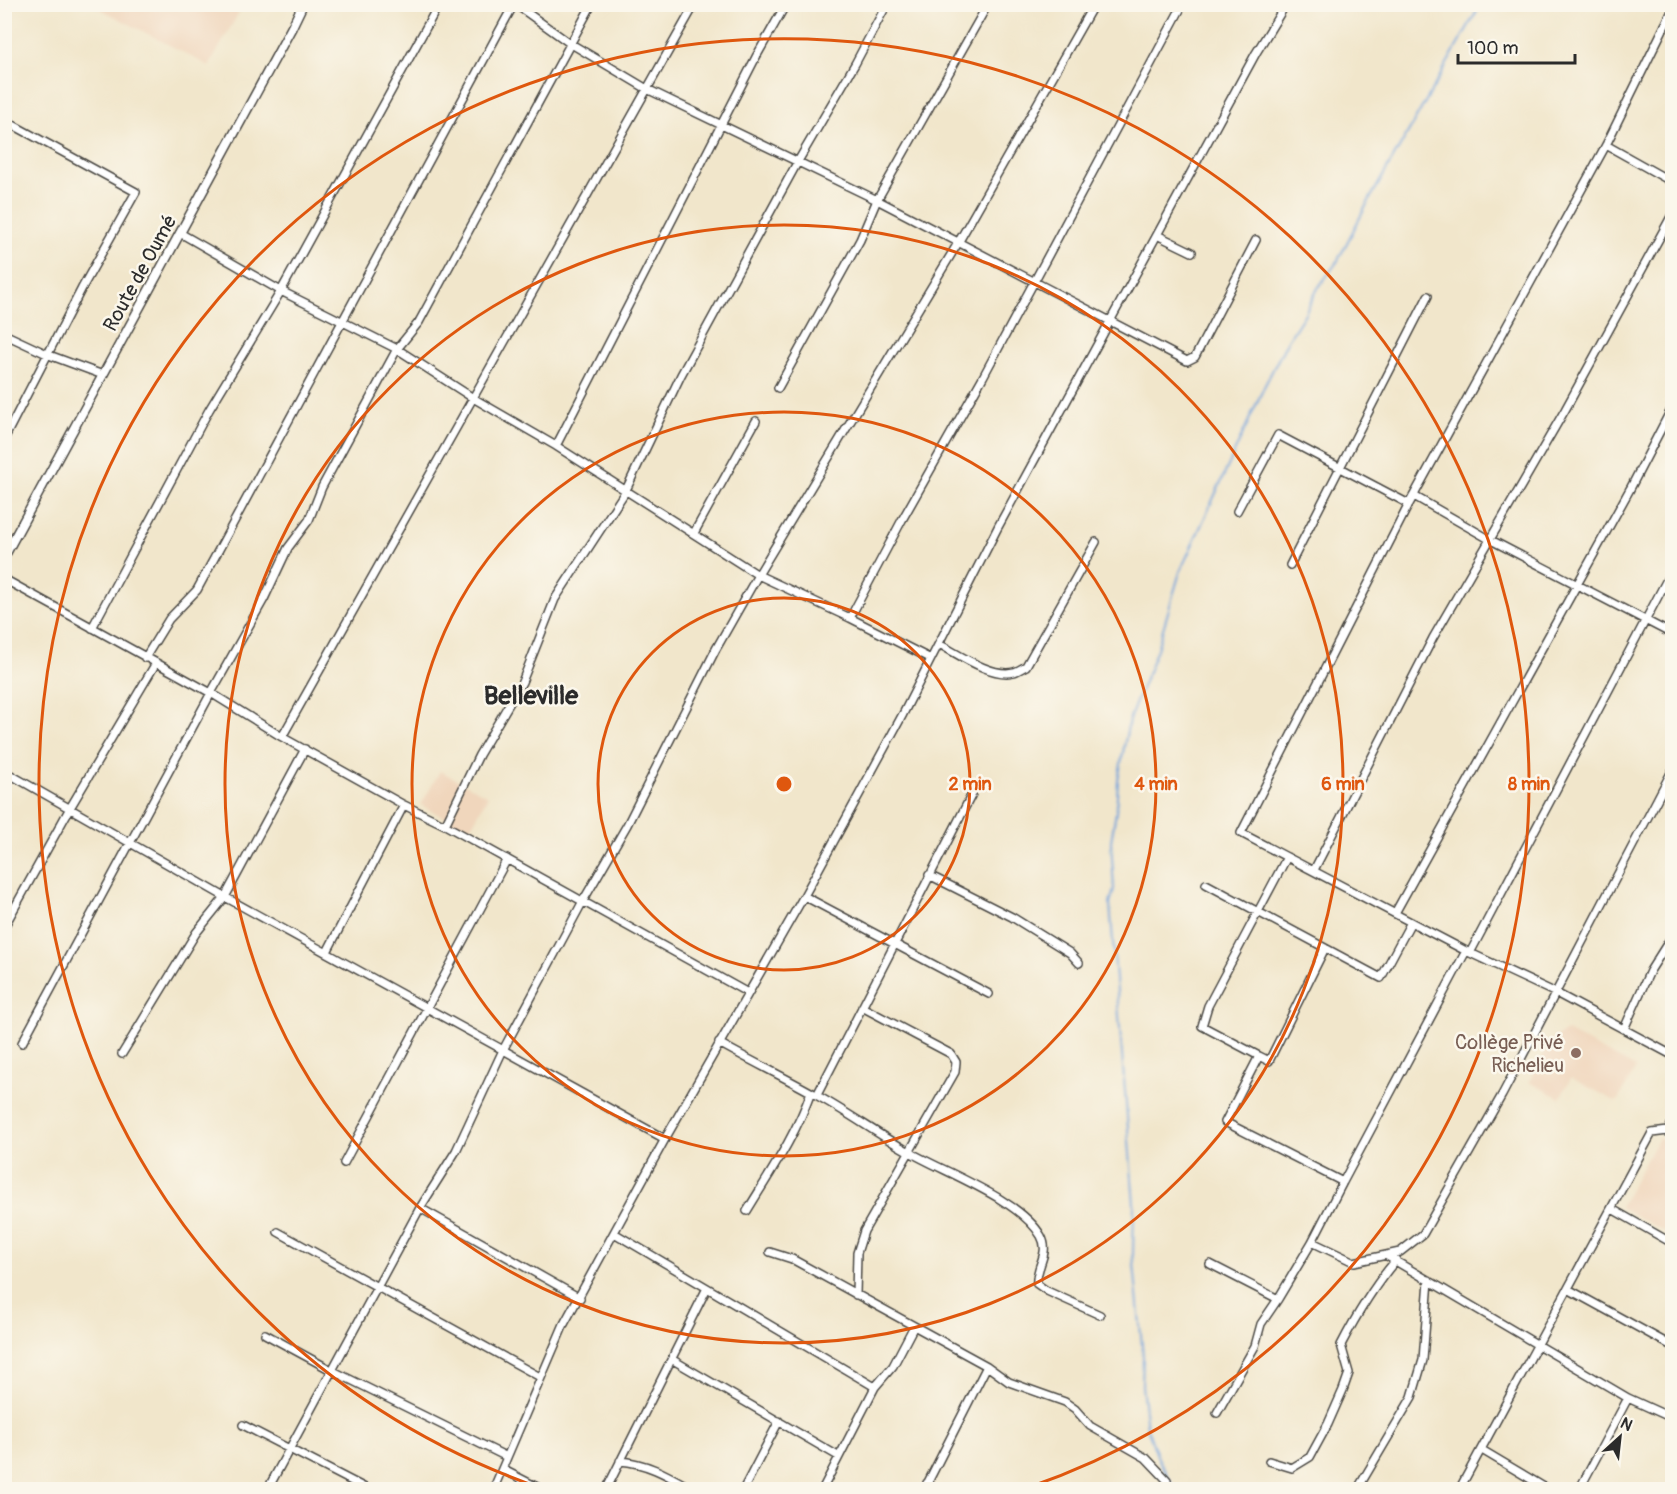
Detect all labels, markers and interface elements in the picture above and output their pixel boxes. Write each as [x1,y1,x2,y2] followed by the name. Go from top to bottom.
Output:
[1458,27,1575,65] scale bar
[1467,37,1519,60] text: 100 m
[98,210,182,336] street label: Route de Oumé
[484,680,579,712] district label: Belleville
[948,773,992,796] text: 2 min
[1134,773,1178,796] text: 4 min
[1321,773,1365,796] text: 6 min
[1508,773,1550,796] text: 8 min
[774,774,794,794] centre of rings
[1455,1030,1564,1078] place label: Collège Privé Richelieu
[1569,1046,1583,1060] marker: Collège Privé Richelieu
[1590,1407,1650,1467] north arrow
[1617,1413,1636,1436] text: N

